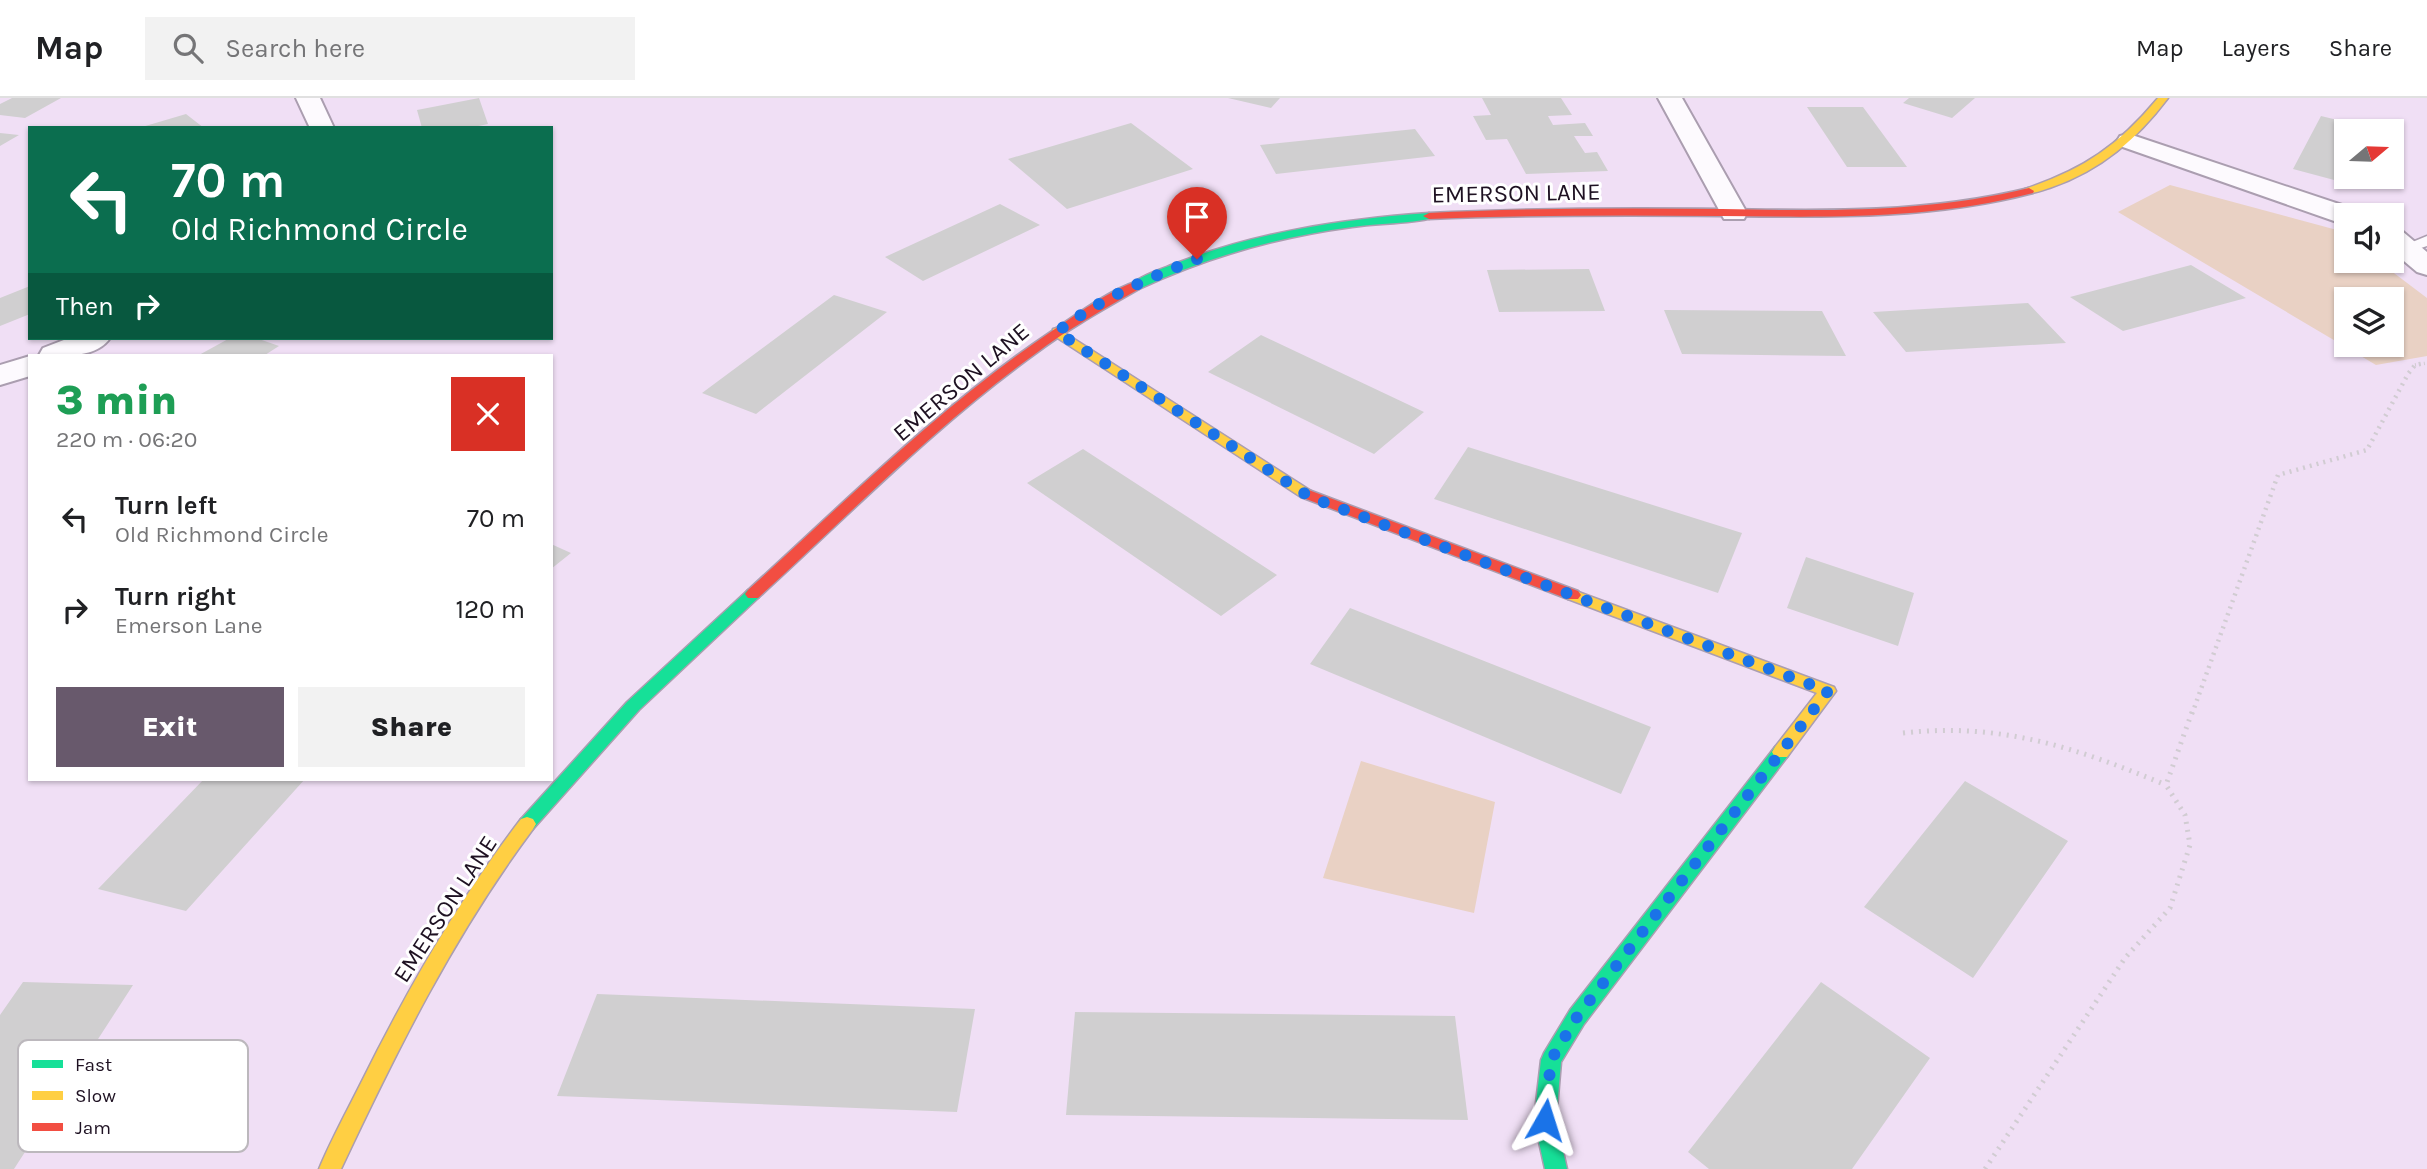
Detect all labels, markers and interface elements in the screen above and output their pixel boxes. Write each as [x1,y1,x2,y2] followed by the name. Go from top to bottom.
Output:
[145,17,635,80] search box
[35,29,103,67] text: Map
[169,29,207,67] icon: search
[225,33,365,64] text: Search here
[2136,34,2184,62] text: Map
[2222,34,2291,62] text: Layers
[2329,34,2392,62] text: Share
[2334,119,2404,189] north arrow
[2334,119,2404,357] map controls
[171,152,285,209] text: 70 m
[56,154,147,245] icon: left
[1431,178,1601,208] street label: EMERSON LANE
[1167,187,1227,259] pin
[1178,198,1216,236] icon: arrive
[2334,203,2404,273] button: sound
[171,211,468,248] text: Old Richmond Circle
[128,287,166,325] icon: right
[2334,287,2404,357] button: layers
[56,291,114,322] text: Then
[887,317,1035,447] street label: EMERSON LANE
[56,375,177,425] text: 3 min
[451,377,525,451] button: close
[56,426,197,453] text: 220 m · 06:20
[115,490,217,521] text: Turn left
[56,500,94,538] icon: left
[467,503,525,534] text: 70 m
[115,521,329,548] text: Old Richmond Circle
[115,581,236,612] text: Turn right
[56,591,94,629] icon: right
[455,594,525,625] text: 120 m
[115,612,263,639] text: Emerson Lane
[56,687,284,767] button: Exit
[298,687,525,767] button: Share
[387,830,503,988] street label: EMERSON LANE
[18,1040,248,1152] legend
[75,1054,112,1076] text: Fast
[1508,1083,1582,1157] position arrow
[75,1085,116,1107] text: Slow
[75,1117,111,1139] text: Jam

